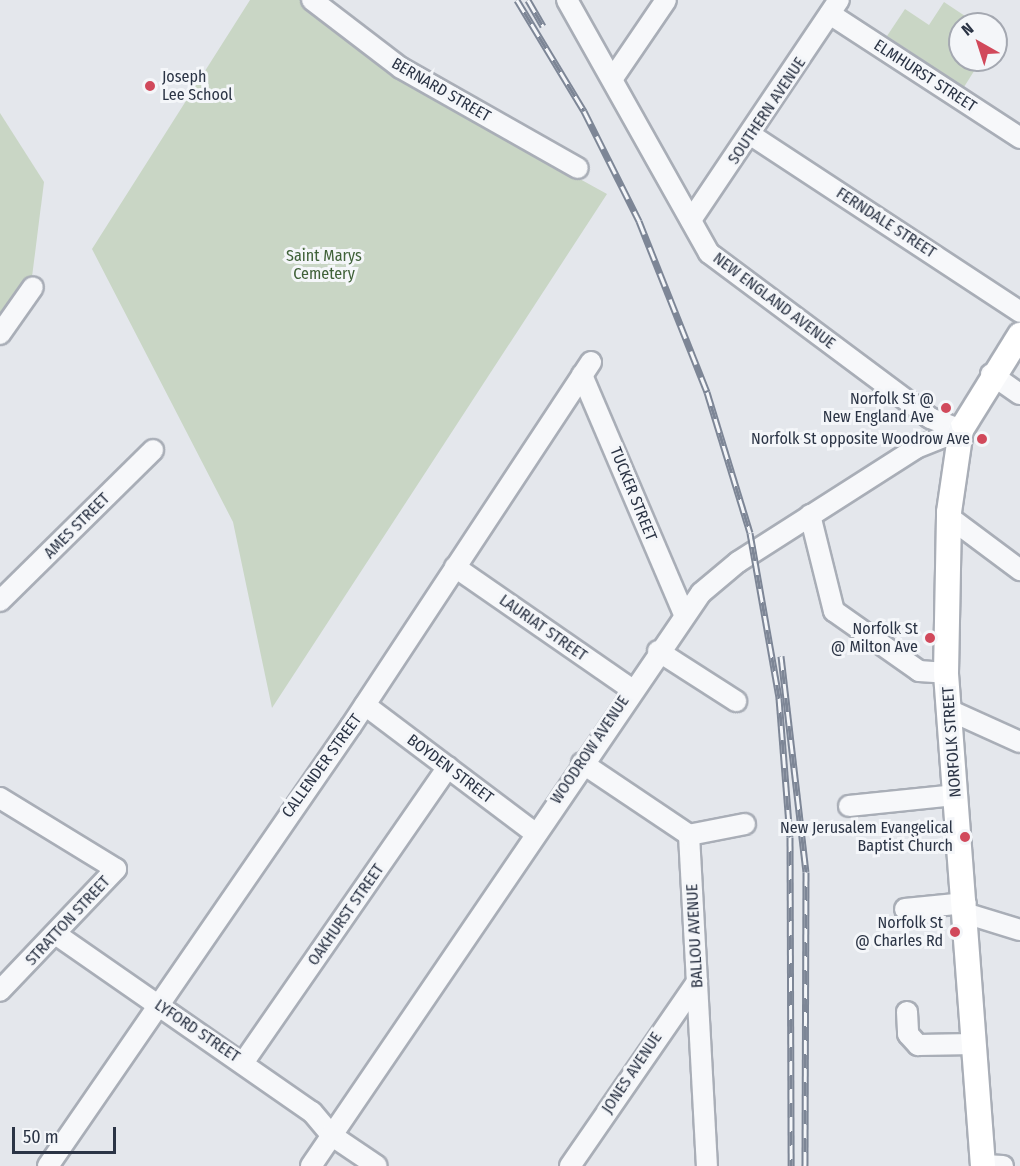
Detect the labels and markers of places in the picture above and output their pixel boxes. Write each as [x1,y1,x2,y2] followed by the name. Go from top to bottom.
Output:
[162,67,233,105] place label: Joseph Lee School
[143,79,157,93] marker: Joseph Lee School
[823,389,934,427] place label: Norfolk St @ New England Ave
[939,401,953,415] marker: Norfolk St @ New England Ave
[751,429,970,449] place label: Norfolk St opposite Woodrow Ave
[975,432,989,446] marker: Norfolk St opposite Woodrow Ave
[831,619,918,657] place label: Norfolk St @ Milton Ave
[923,631,937,645] marker: Norfolk St @ Milton Ave
[780,818,953,856] place label: New Jerusalem Evangelical Baptist Church
[958,830,972,844] marker: New Jerusalem Evangelical Baptist Church
[855,913,943,951] place label: Norfolk St @ Charles Rd
[948,925,962,939] marker: Norfolk St @ Charles Rd

